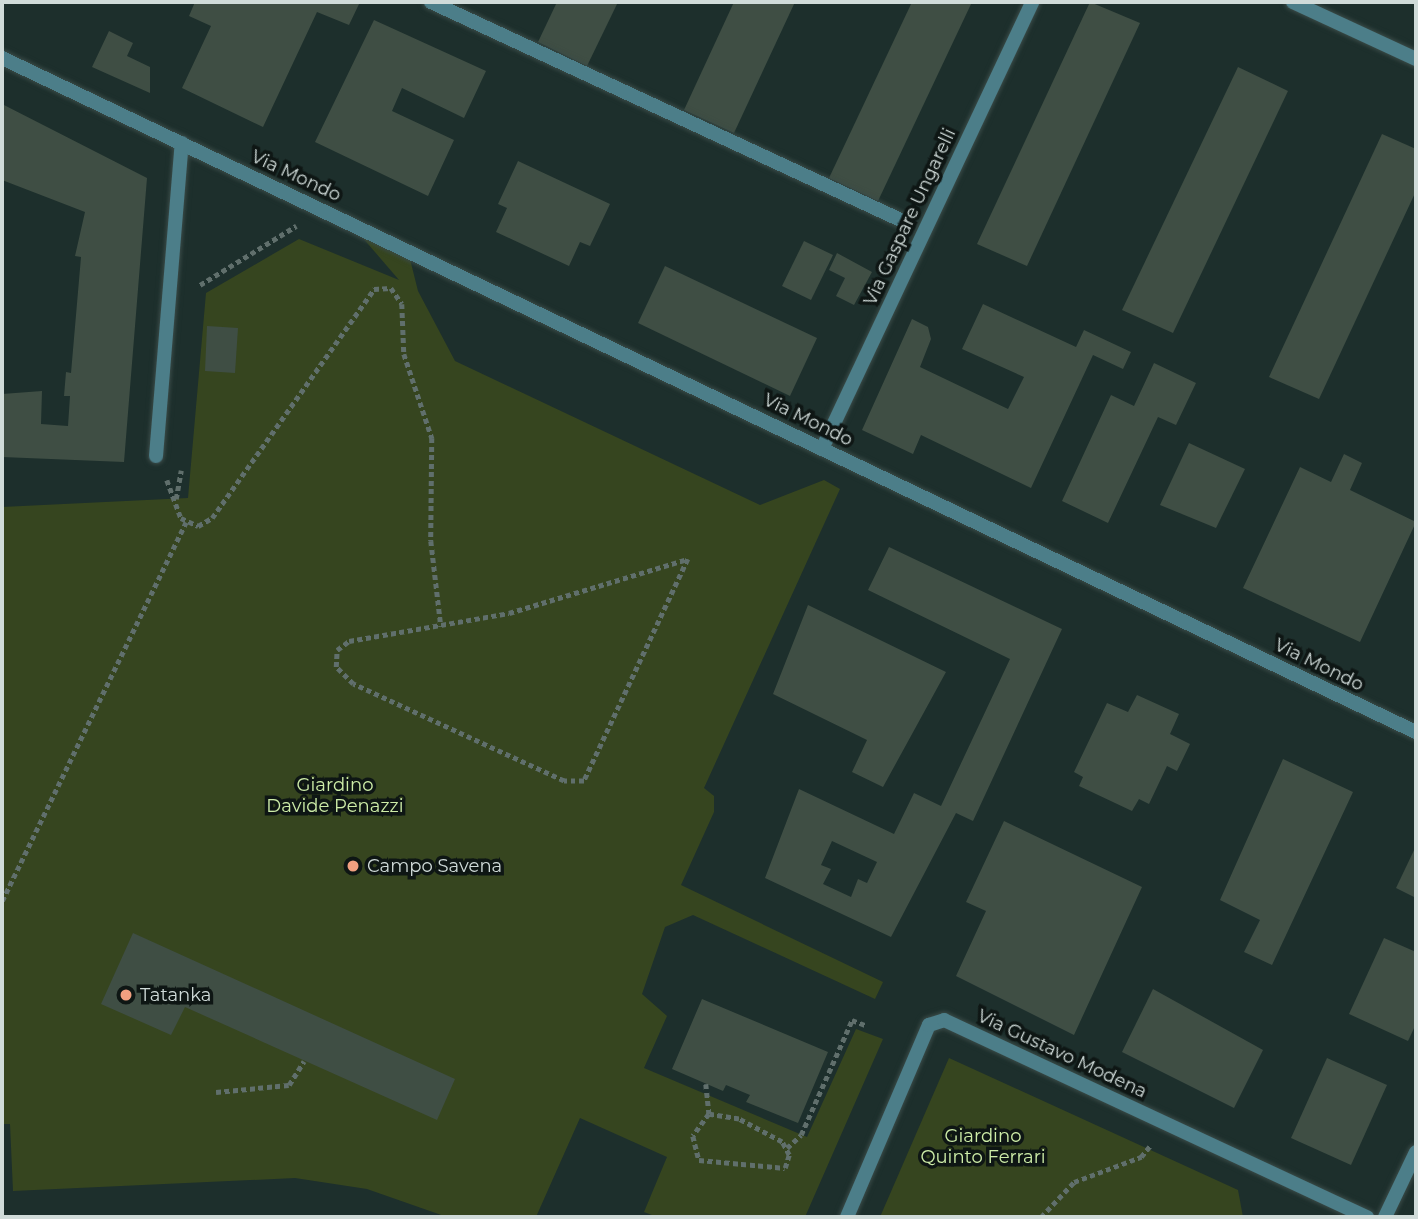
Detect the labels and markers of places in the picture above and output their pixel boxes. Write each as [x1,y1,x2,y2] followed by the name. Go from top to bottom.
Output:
[367,855,502,877] place label: Campo Savena
[345,858,361,874] marker: Campo Savena
[140,984,211,1006] place label: Tatanka
[118,987,134,1003] marker: Tatanka

